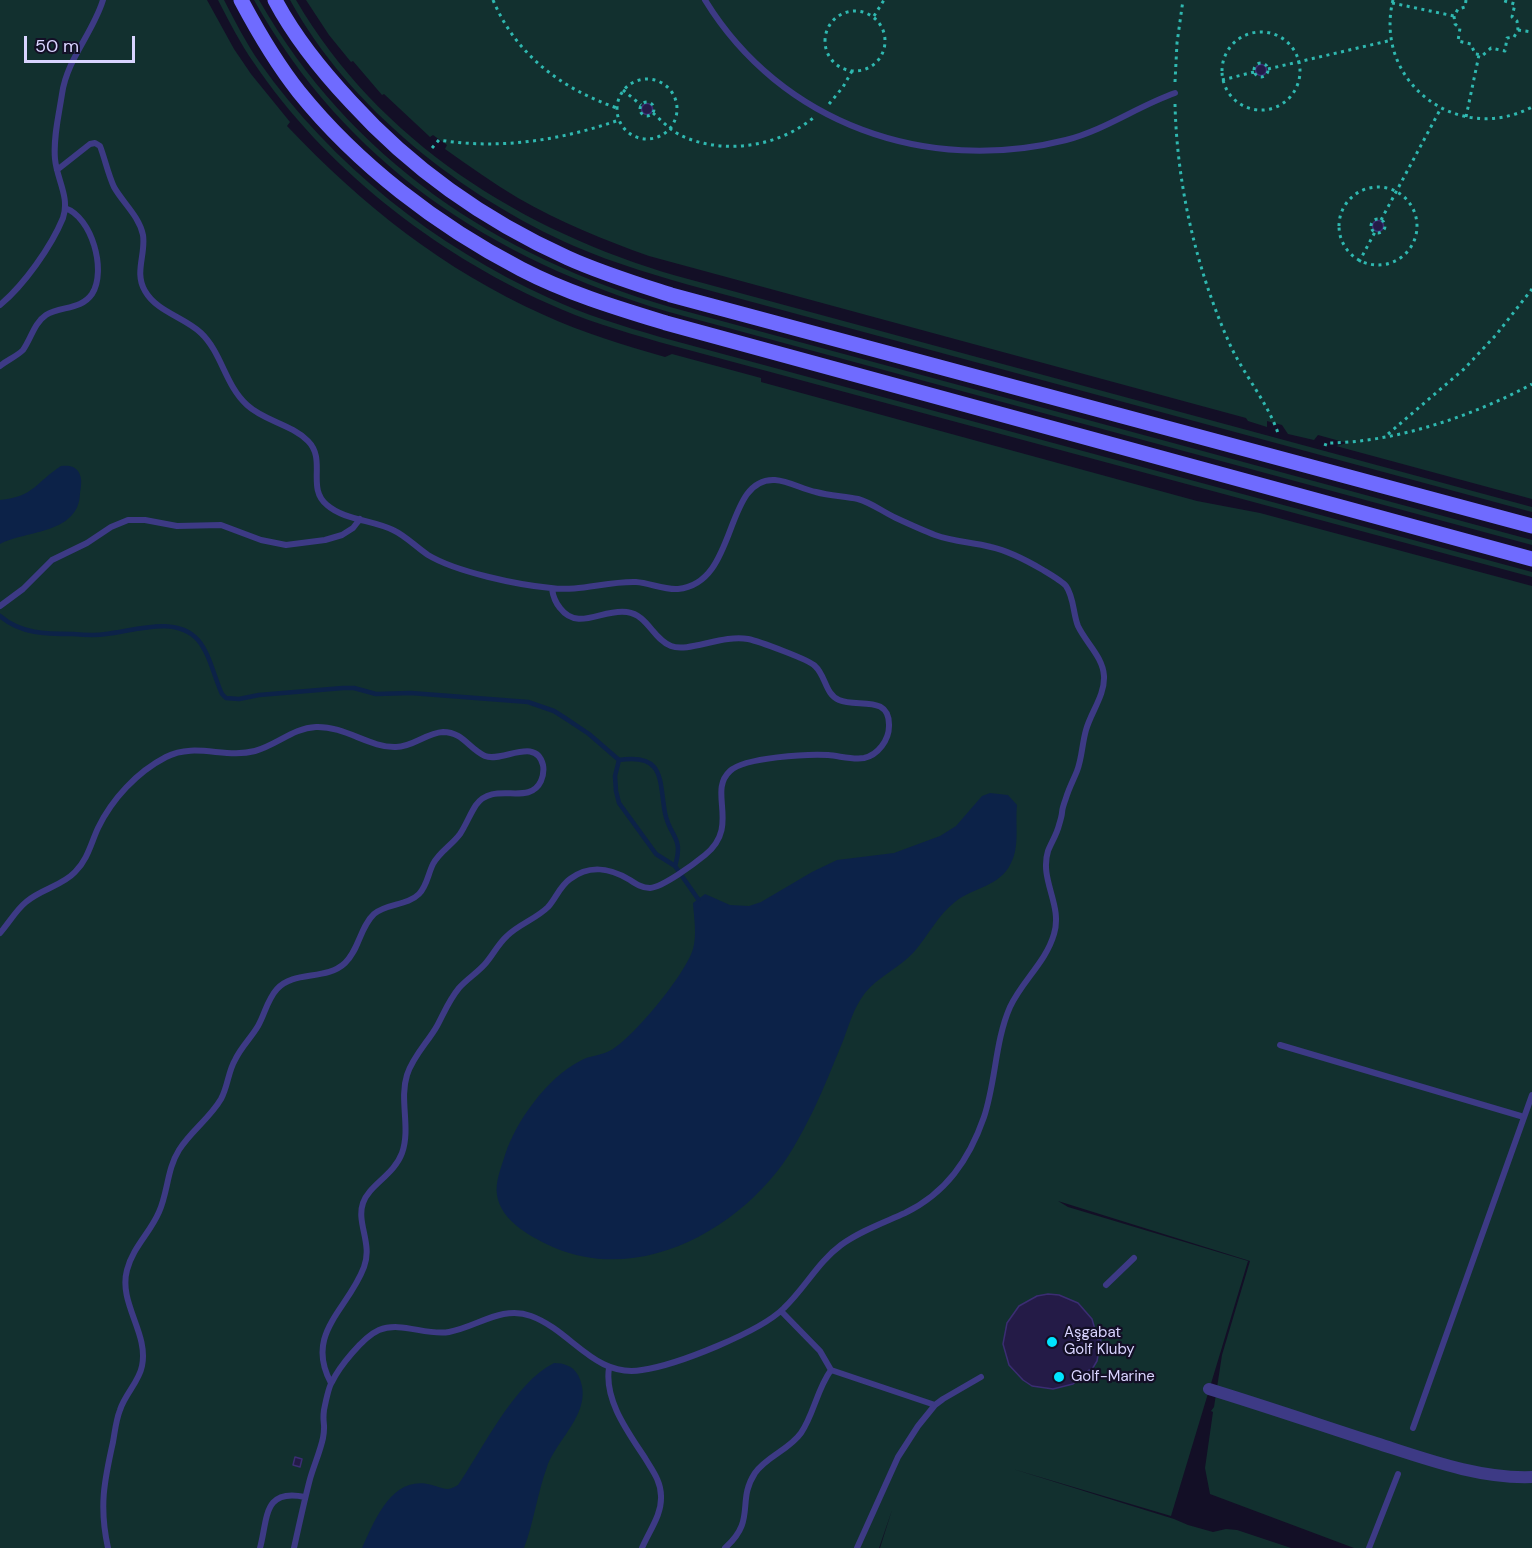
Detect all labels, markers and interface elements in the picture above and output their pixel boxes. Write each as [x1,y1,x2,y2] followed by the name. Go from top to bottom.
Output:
[27,24,138,62] scale bar
[35,34,79,58] text: 50 m
[1064,1324,1135,1359] place label: Aşgabat Golf Kluby
[1045,1335,1059,1349] marker: Aşgabat Golf Kluby
[1071,1368,1155,1386] place label: Golf-Marine
[1052,1370,1066,1384] marker: Golf-Marine

